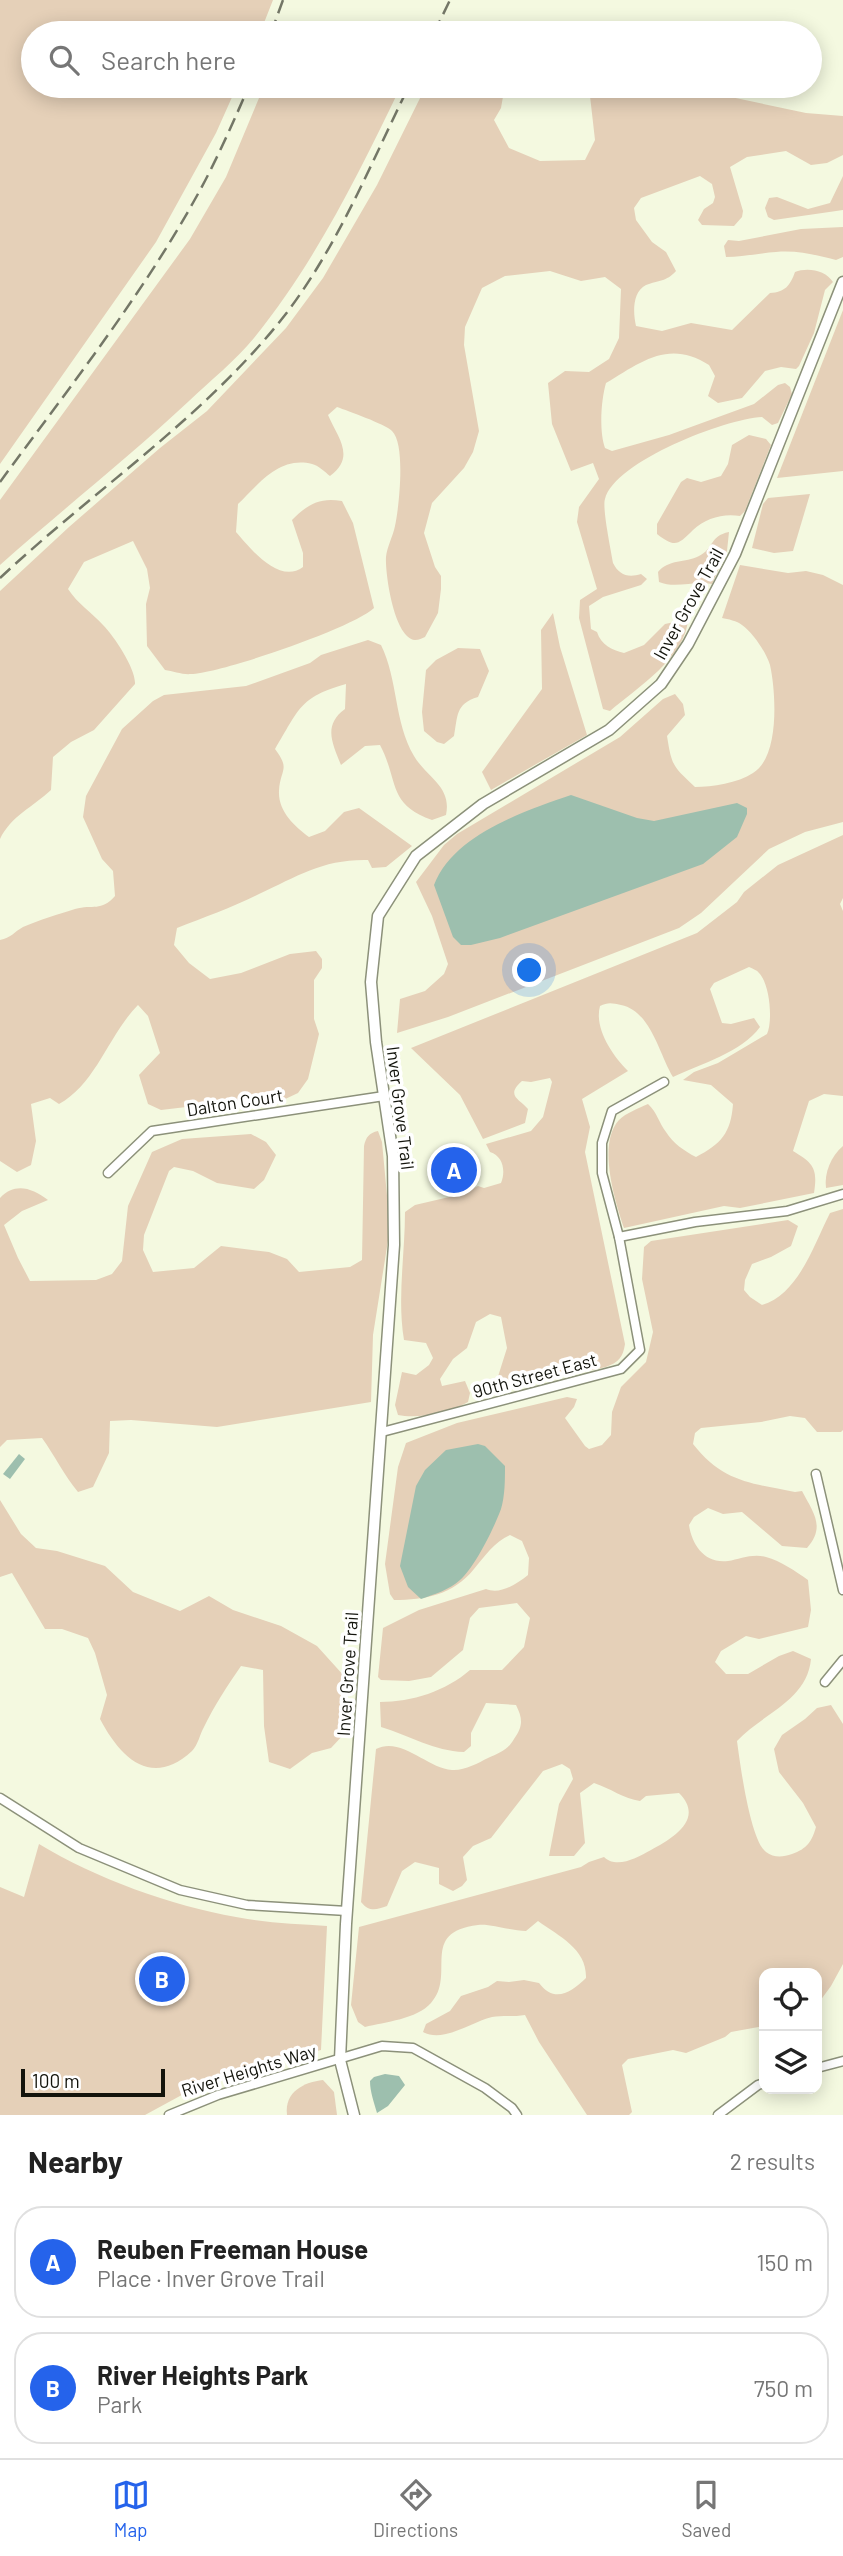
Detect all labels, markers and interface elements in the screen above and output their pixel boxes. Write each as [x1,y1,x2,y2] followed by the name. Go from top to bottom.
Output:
[21,21,822,98] search box
[45,41,83,79] icon: search
[101,44,236,75] text: Search here
[648,544,728,663] street label: Inver Grove Trail
[512,953,546,987] your location
[382,1045,419,1171] street label: Inver Grove Trail
[185,1084,285,1121] street label: Dalton Court
[431,1144,477,1196] pin: A
[470,1348,599,1402] street label: 90th Street East
[332,1611,362,1737] street label: Inver Grove Trail
[139,1953,185,2005] pin: B
[759,1968,822,2094] map controls
[759,1968,822,2031] button: locate
[759,2031,822,2094] button: layers
[179,2039,319,2101] street label: River Heights Way
[21,2066,164,2098] scale bar
[32,2069,80,2092] text: 100 m
[28,2143,123,2179] text: Nearby
[730,2147,815,2175] text: 2 results
[97,2233,368,2264] text: Reuben Freeman House
[45,2248,61,2276] text: A
[757,2248,813,2276] text: 150 m
[97,2264,325,2292] text: Place · Inver Grove Trail
[97,2359,308,2390] text: River Heights Park
[46,2374,60,2402] text: B
[754,2374,813,2402] text: 750 m
[97,2390,142,2418] text: Park
[112,2476,150,2541] tab: Map
[373,2476,458,2541] tab: Directions
[681,2476,731,2541] tab: Saved

